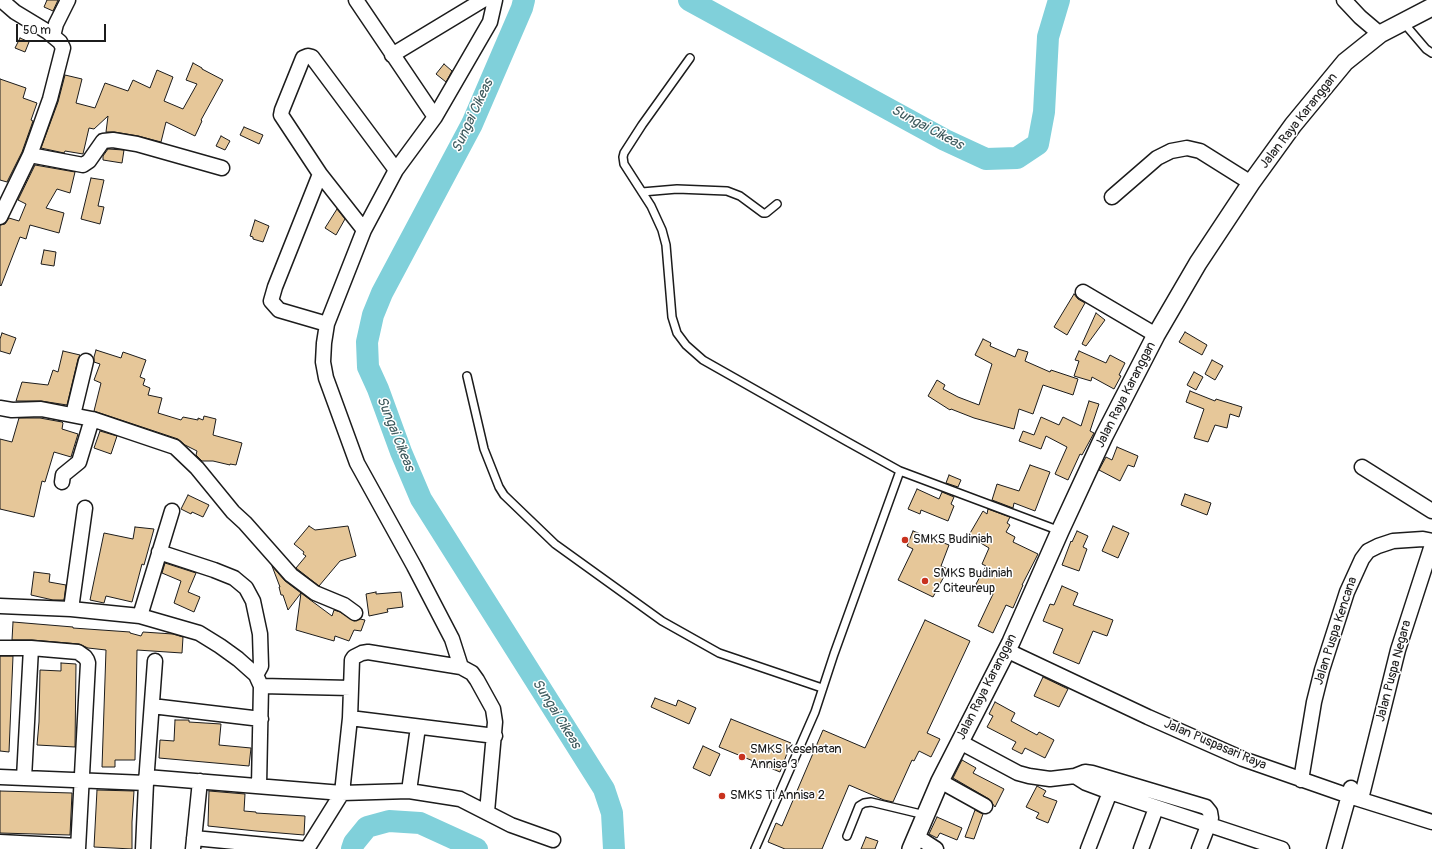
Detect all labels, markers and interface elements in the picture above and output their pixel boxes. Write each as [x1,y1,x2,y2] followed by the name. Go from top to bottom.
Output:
[18,16,108,42] scale bar
[23,23,51,38] text: 50 m
[1257,70,1341,172] street label: Jalan Raya Karanggan
[449,77,497,155] water label: Sungai Cikeas
[888,102,966,154] water label: Sungai Cikeas
[1093,339,1159,451] street label: Jalan Raya Karanggan
[372,394,418,474] water label: Sungai Cikeas
[913,532,992,548] place label: SMKS Budiniah
[900,535,910,545] marker: SMKS Budiniah
[933,566,1012,597] place label: SMKS Budiniah 2 Citeureup
[1311,575,1361,687] street label: Jalan Puspa Kencana
[920,576,930,586] marker: SMKS Budiniah 2 Citeureup
[1373,619,1415,723] street label: Jalan Puspa Negara
[954,631,1020,743] street label: Jalan Raya Karanggan
[528,676,584,752] water label: Sungai Cikeas
[1161,716,1269,774] street label: Jalan Puspasari Raya
[750,742,842,773] place label: SMKS Kesehatan Annisa 3
[737,752,747,762] marker: SMKS Kesehatan Annisa 3
[730,788,825,804] place label: SMKS Ti Annisa 2
[717,791,727,801] marker: SMKS Ti Annisa 2

